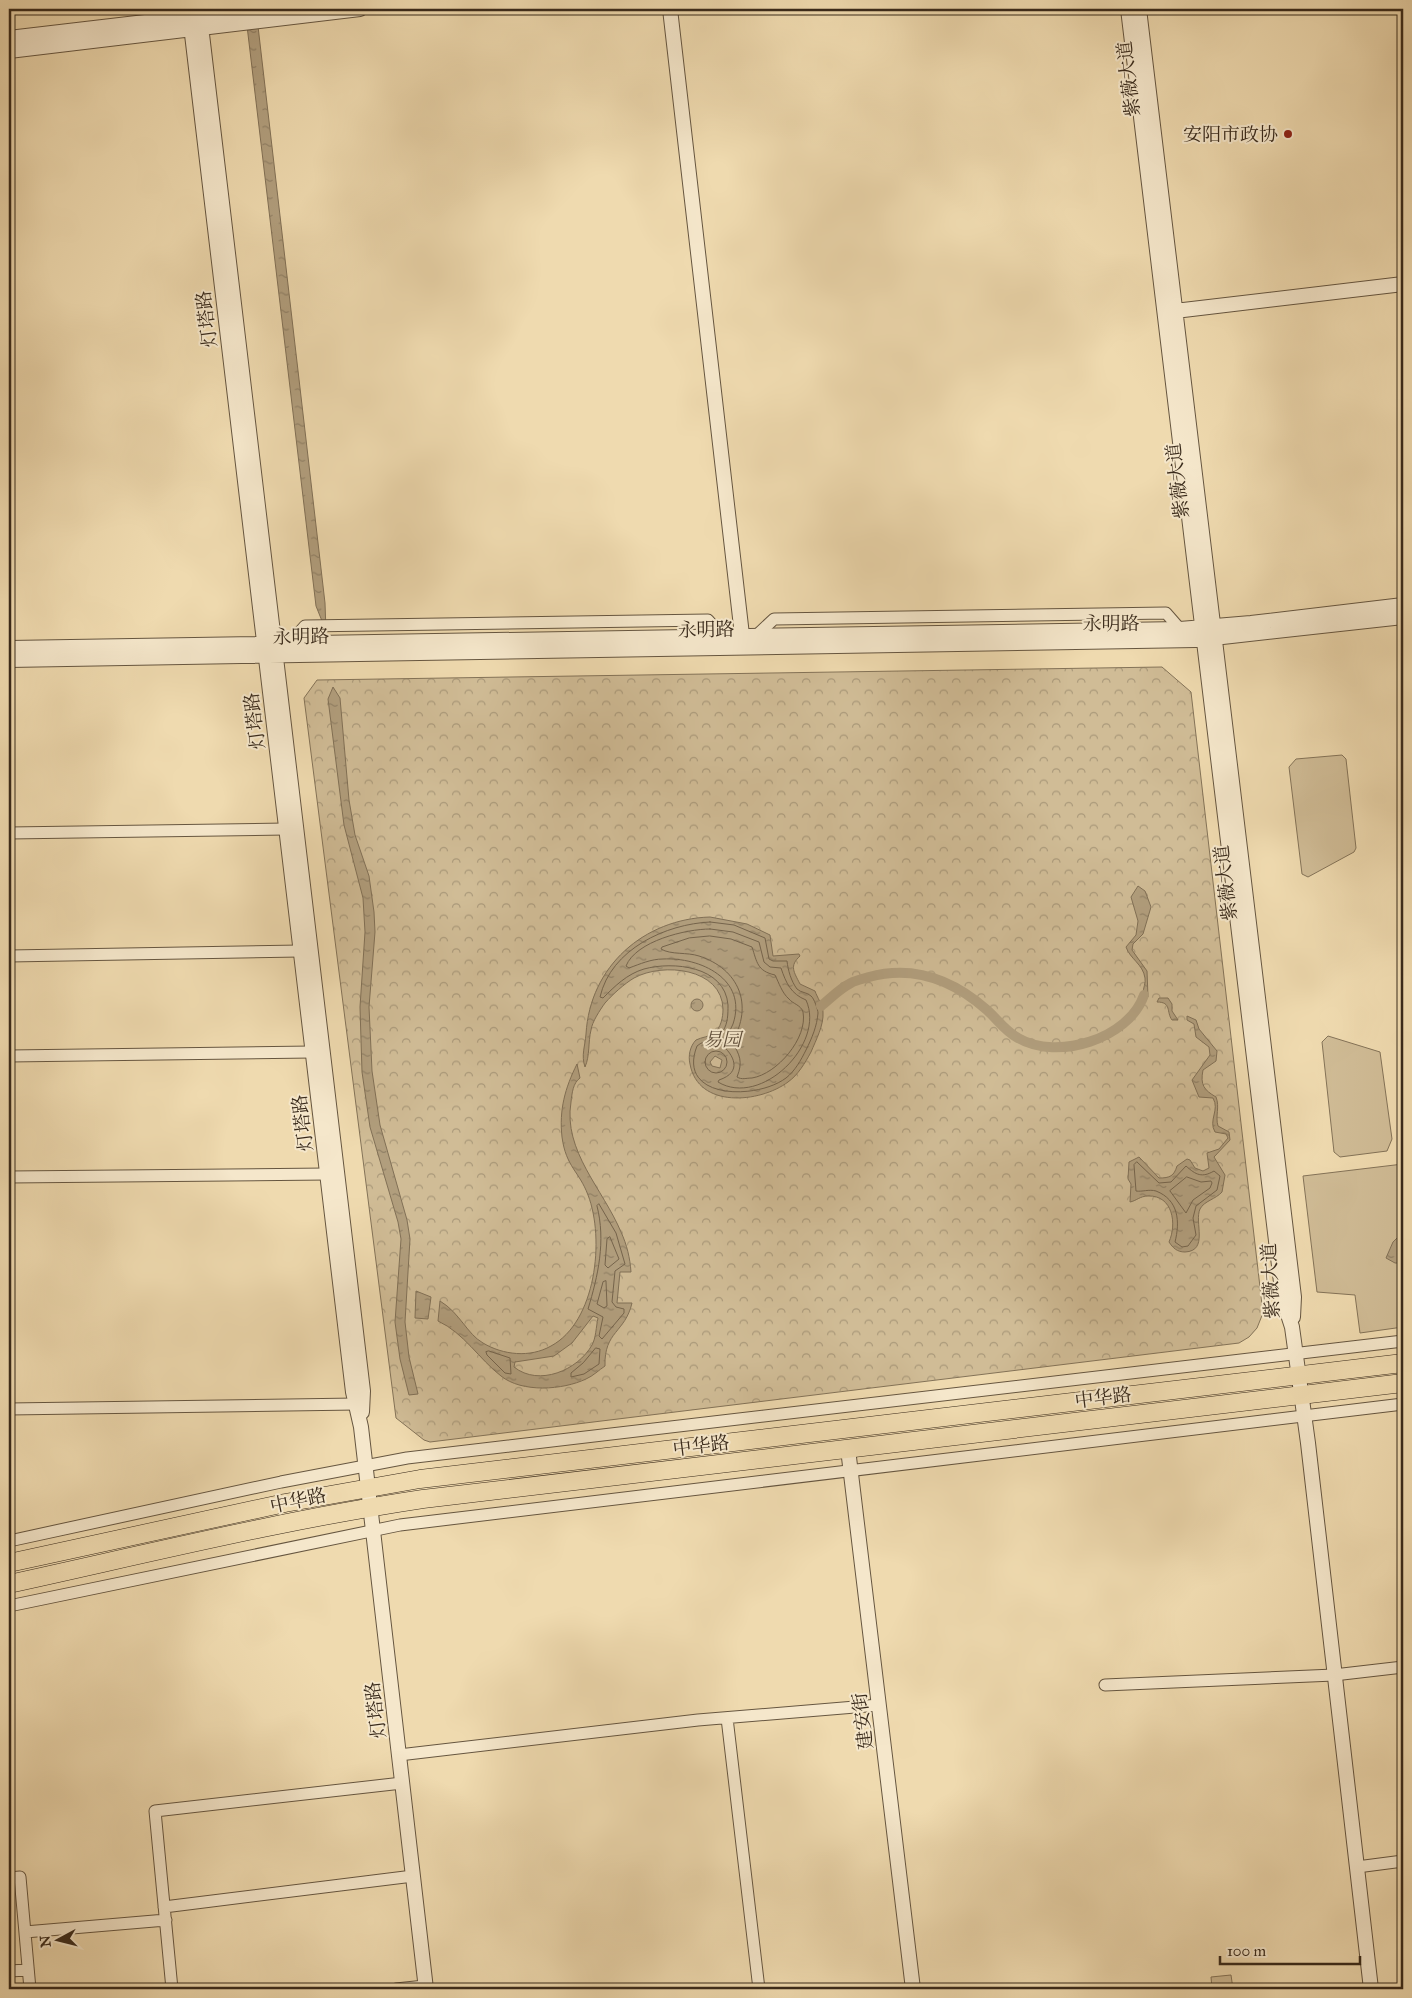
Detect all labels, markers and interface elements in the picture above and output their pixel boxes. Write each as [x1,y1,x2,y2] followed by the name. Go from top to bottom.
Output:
[1112,40,1145,118] street label: 紫薇大道
[1183,123,1278,146] place label: 安阳市政协
[1282,128,1294,140] marker: 安阳市政协
[192,289,221,349] street label: 灯塔路
[1161,442,1194,520] street label: 紫薇大道
[1082,612,1140,635] street label: 永明路
[677,618,735,641] street label: 永明路
[272,625,330,648] street label: 永明路
[240,691,269,751] street label: 灯塔路
[1209,844,1242,922] street label: 紫薇大道
[703,1028,744,1051] park label: 易园
[288,1093,317,1153] street label: 灯塔路
[1257,1242,1284,1320] street label: 紫薇大道
[1073,1383,1133,1412] street label: 中华路
[671,1431,731,1460] street label: 中华路
[268,1483,328,1518] street label: 中华路
[361,1680,390,1740] street label: 灯塔路
[848,1691,877,1751] street label: 建安街
[32,1916,82,1966] north arrow
[1220,1933,1360,1965] scale bar
[36,1934,55,1948] text: N
[1227,1942,1267,1960] text: 100 m

